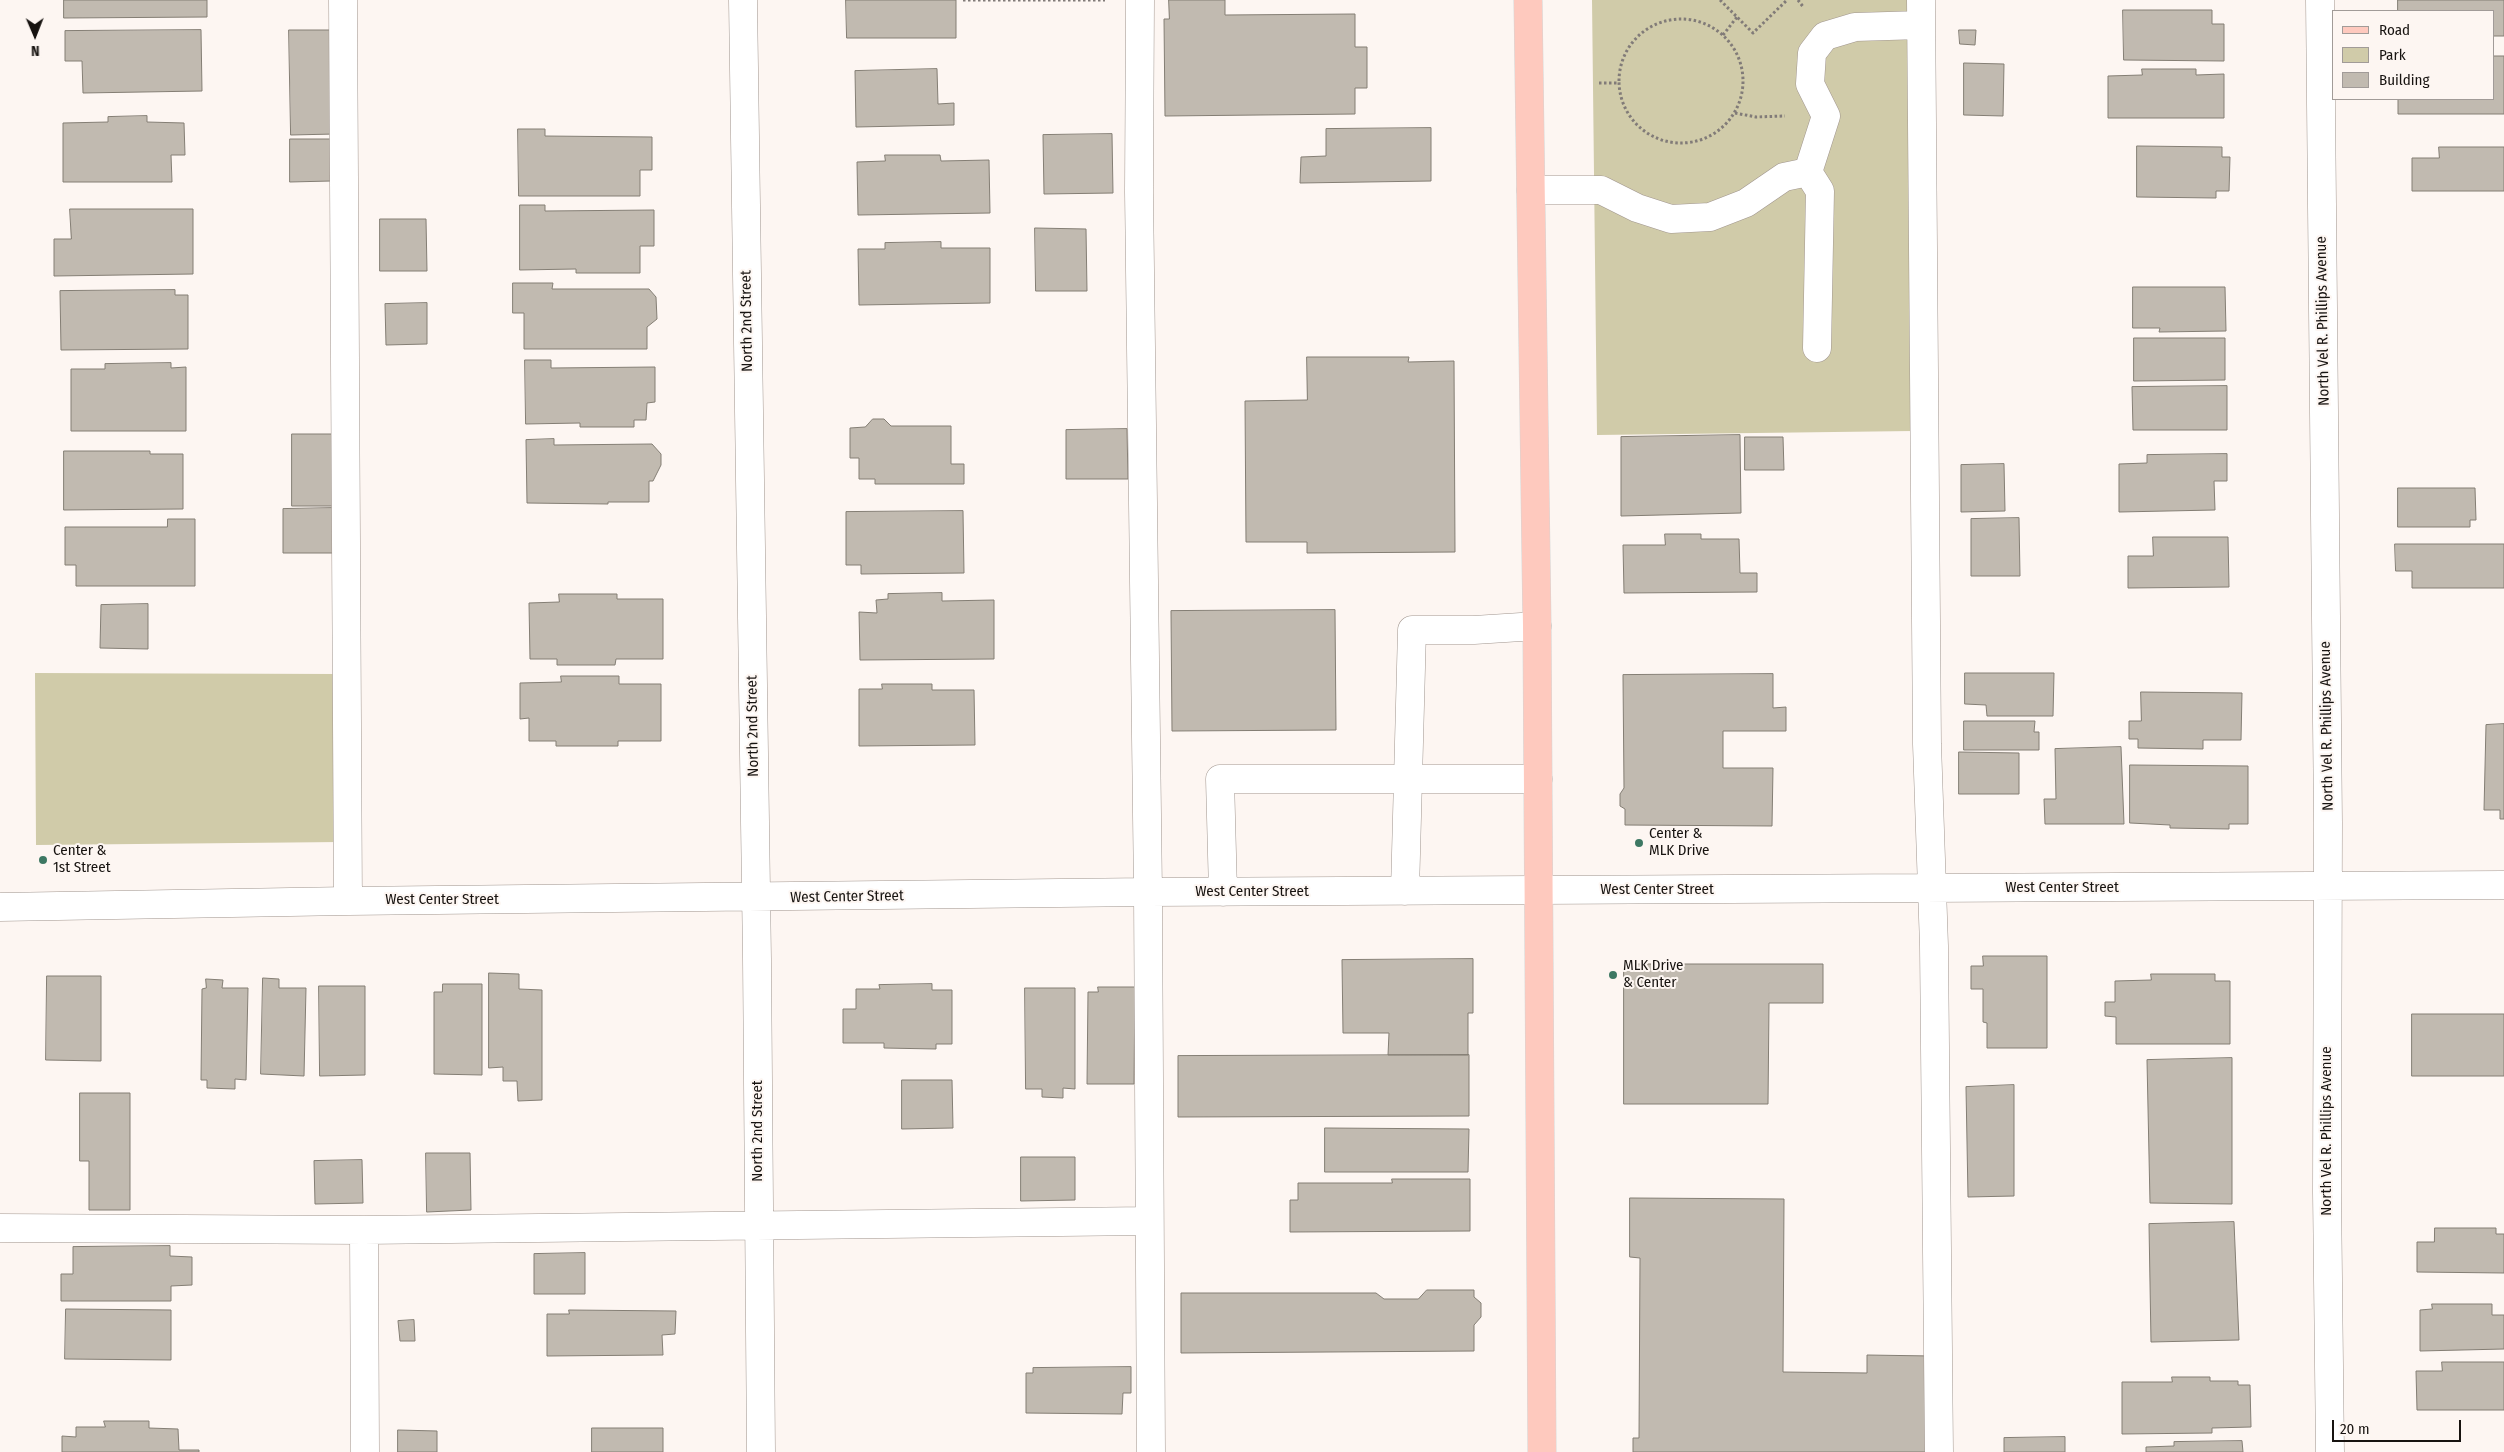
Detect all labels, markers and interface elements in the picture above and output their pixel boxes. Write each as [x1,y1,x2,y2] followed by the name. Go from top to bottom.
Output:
[10,10,60,60] north arrow
[2332,10,2494,100] legend
[2379,21,2410,39] text: Road
[31,42,40,59] text: N
[2379,46,2406,64] text: Park
[2379,71,2430,89] text: Building
[2313,236,2333,406] street label: North Vel R. Phillips Avenue
[737,270,757,372] street label: North 2nd Street
[2317,641,2337,811] street label: North Vel R. Phillips Avenue
[743,675,763,777] street label: North 2nd Street
[1649,825,1710,860] place label: Center & MLK Drive
[1633,837,1645,849] marker: Center & MLK Drive
[53,842,111,877] place label: Center & 1st Street
[37,854,49,866] marker: Center & 1st Street
[2005,879,2119,897] street label: West Center Street
[1600,881,1714,899] street label: West Center Street
[1195,883,1309,901] street label: West Center Street
[790,887,904,907] street label: West Center Street
[385,891,499,909] street label: West Center Street
[1623,957,1684,992] place label: MLK Drive & Center
[1607,969,1619,981] marker: MLK Drive & Center
[2318,1046,2336,1216] street label: North Vel R. Phillips Avenue
[749,1080,767,1182] street label: North 2nd Street
[2334,1410,2463,1442] scale bar
[2340,1420,2370,1438] text: 20 m

